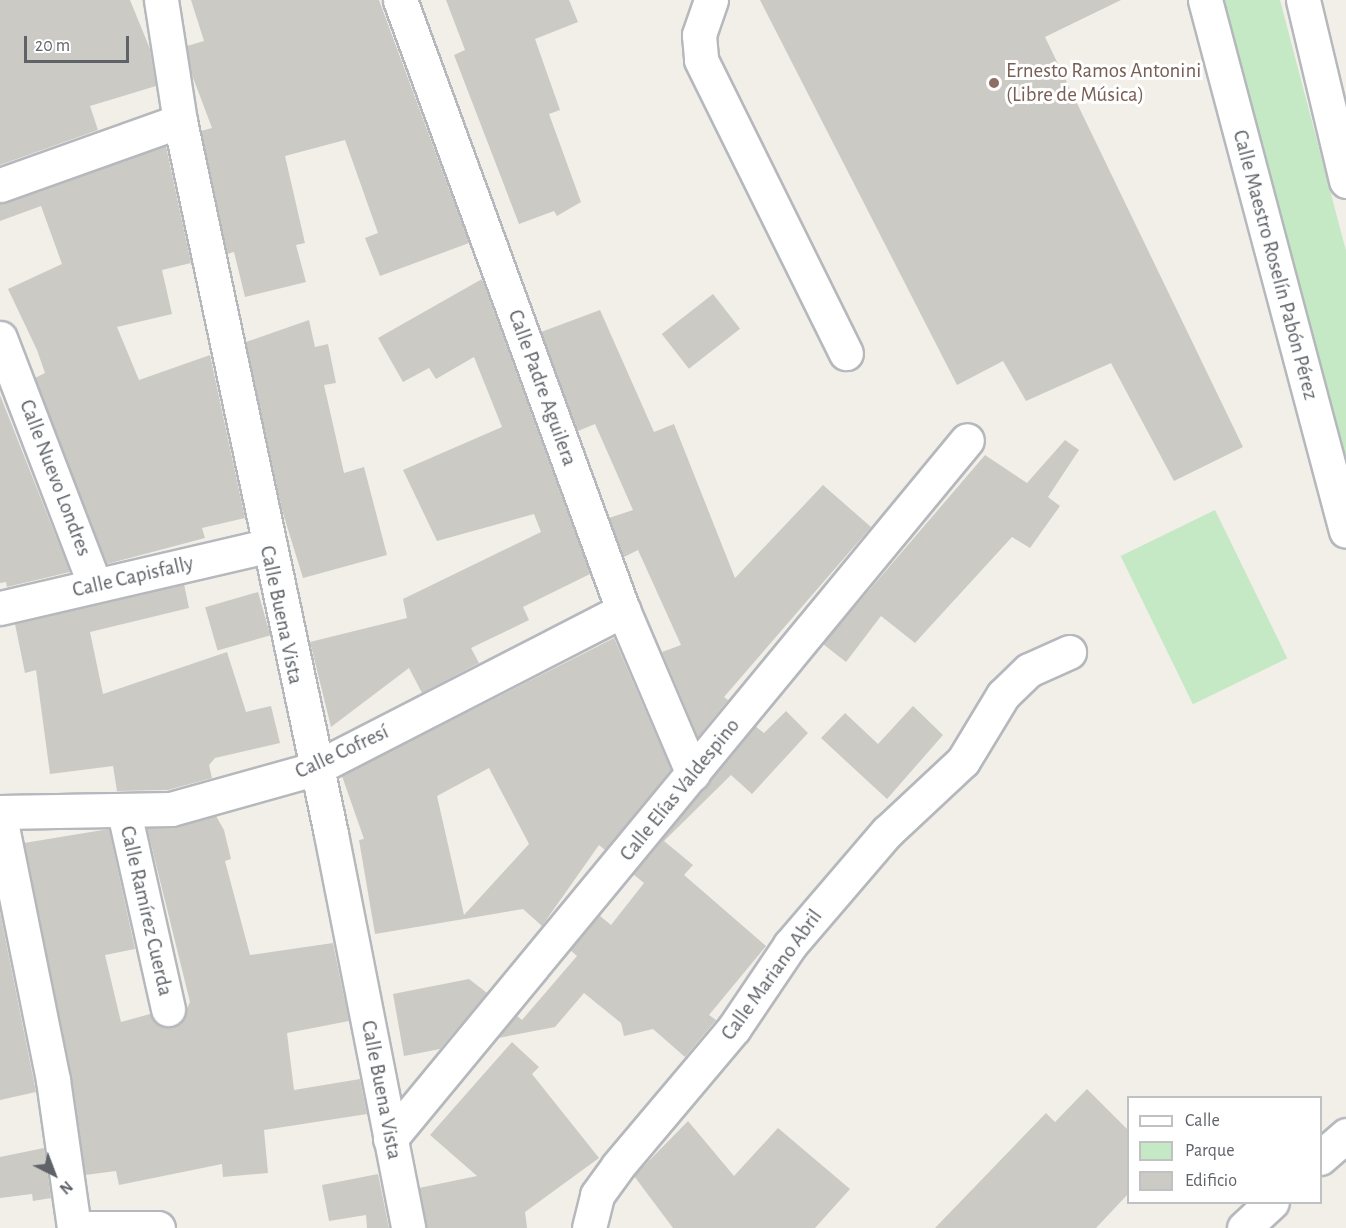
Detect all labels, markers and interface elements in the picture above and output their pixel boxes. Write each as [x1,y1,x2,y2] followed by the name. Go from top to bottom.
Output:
[27,24,132,62] scale bar
[35,37,70,55] text: 20 m
[1006,58,1201,108] place label: Ernesto Ramos Antonini (Libre de Música)
[987,76,1001,90] marker: Ernesto Ramos Antonini (Libre de Música)
[1227,127,1323,403] street label: Calle Maestro Roselín Pabón Pérez
[502,307,582,469] street label: Calle Padre Aguilera
[14,396,96,560] street label: Calle Nuevo Londres
[254,543,308,687] street label: Calle Buena Vista
[70,551,196,603] street label: Calle Capisfally
[615,714,745,866] street label: Calle Elías Valdespino
[291,719,393,785] street label: Calle Cofresí
[114,824,178,998] street label: Calle Ramírez Cuerda
[716,905,828,1045] street label: Calle Mariano Abril
[355,1018,407,1162] street label: Calle Buena Vista
[1127,1096,1322,1204] legend
[1185,1112,1220,1130] text: Calle
[1185,1142,1234,1160] text: Parque
[24,1144,84,1204] north arrow
[1185,1172,1237,1190] text: Edificio
[57,1178,76,1197] text: N

